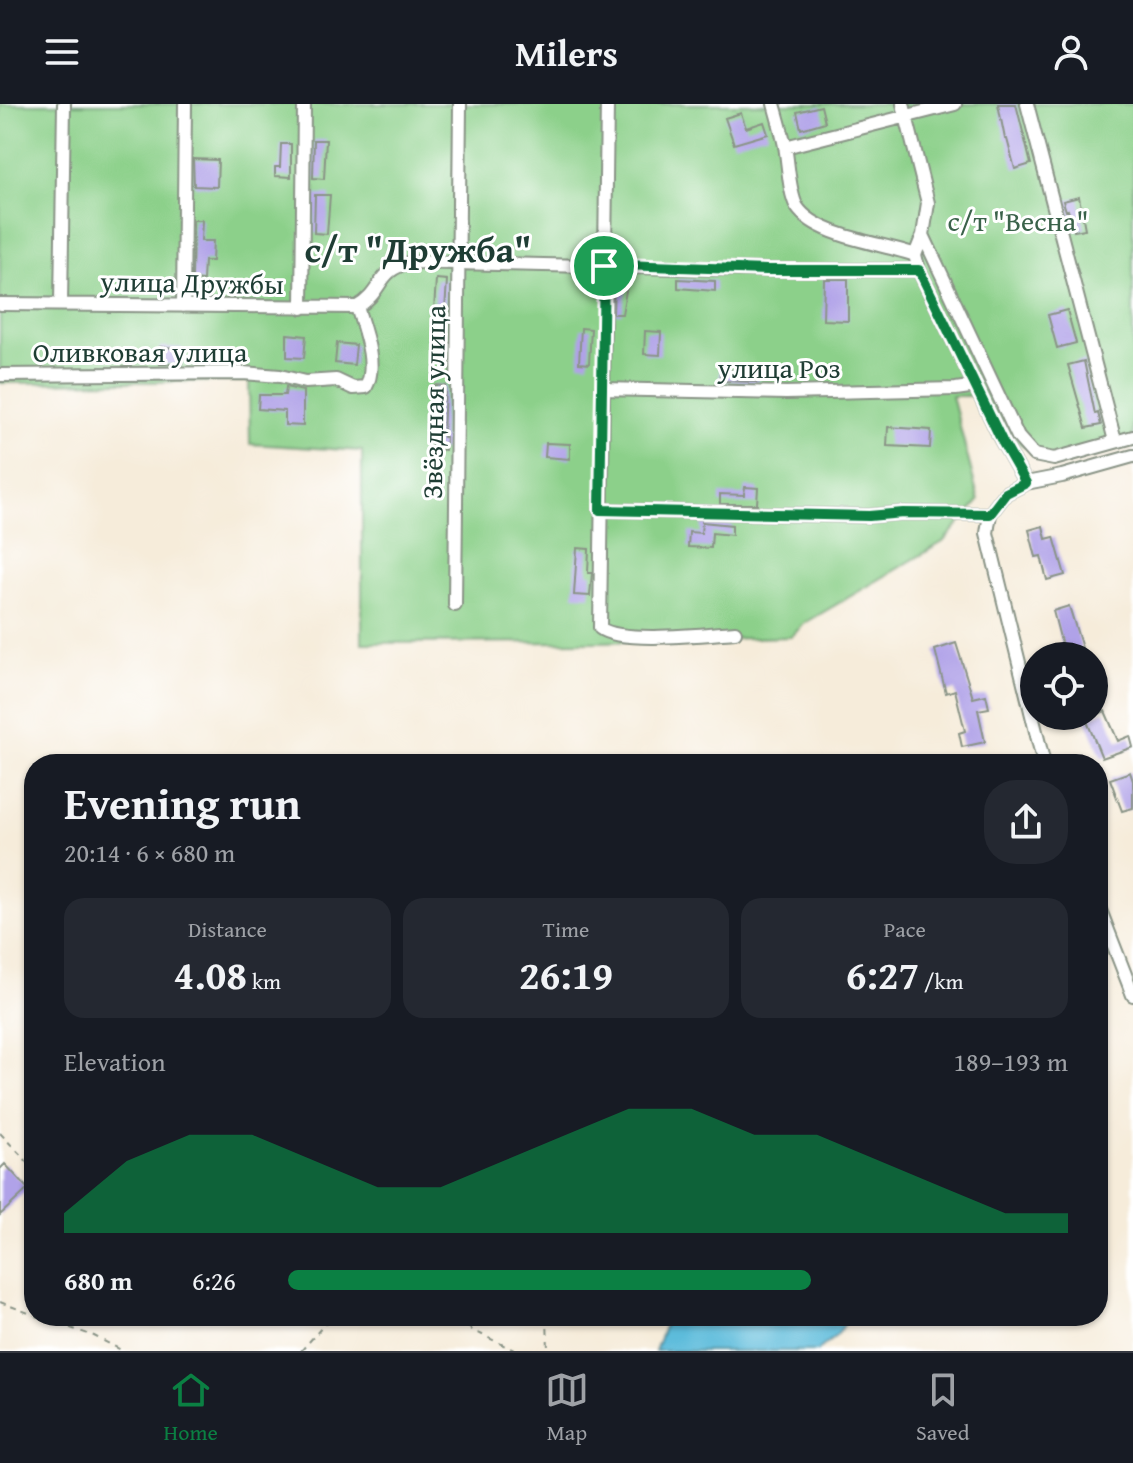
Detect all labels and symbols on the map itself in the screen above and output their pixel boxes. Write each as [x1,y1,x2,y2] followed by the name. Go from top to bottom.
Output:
[948,200,1088,241] park label: с/т "Весна"
[304,222,532,275] district label: с/т "Дружба"
[570,232,638,300] pin
[99,260,284,304] street label: улица Дружбы
[411,304,455,499] street label: Звёздная улица
[33,331,248,372] street label: Оливковая улица
[716,347,841,388] street label: улица Роз

